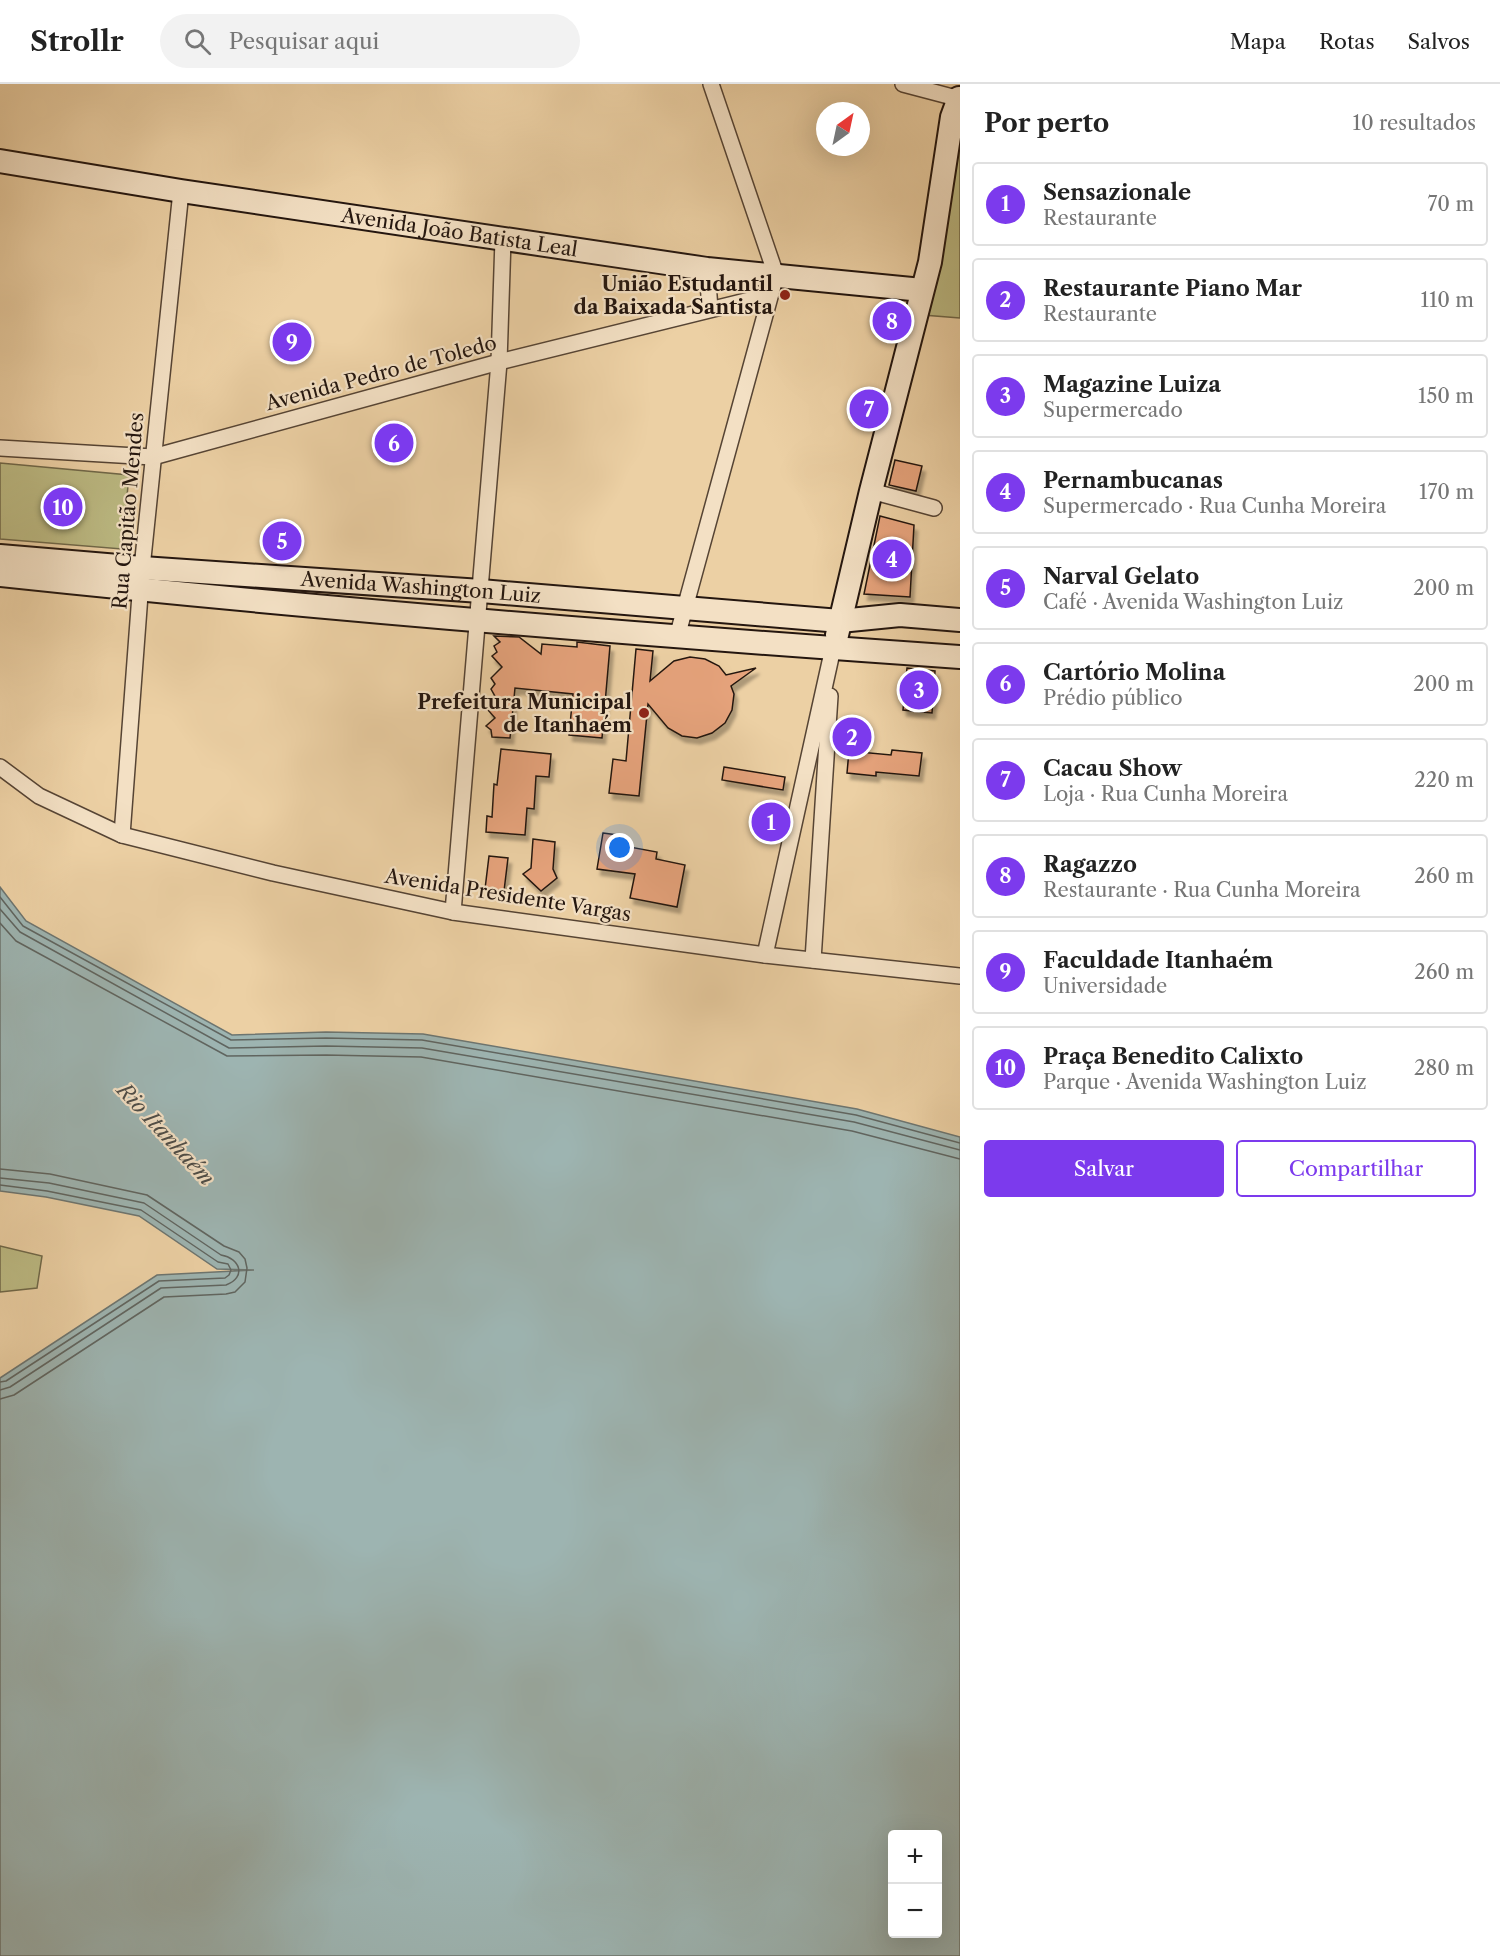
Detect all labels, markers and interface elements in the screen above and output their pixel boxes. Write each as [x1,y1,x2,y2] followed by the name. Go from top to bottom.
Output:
[160,14,580,68] search box
[30,24,124,58] text: Strollr
[181,25,214,58] icon: search
[229,28,379,55] text: Pesquisar aqui
[1230,29,1286,54] text: Mapa
[1319,29,1375,54] text: Rotas
[1408,29,1470,54] text: Salvos
[816,102,870,156] north arrow
[984,107,1109,139] text: Por perto
[1352,111,1476,135] text: 10 resultados
[1043,179,1191,206] text: Sensazionale
[1001,192,1010,216] text: 1
[1428,192,1474,216] text: 70 m
[339,203,579,262] street label: Avenida João Batista Leal
[1043,206,1157,230] text: Restaurante
[574,272,773,319] place label: União Estudantil da Baixada Santista
[1043,275,1302,302] text: Restaurante Piano Mar
[778,288,792,302] marker: União Estudantil da Baixada Santista
[1000,288,1011,312] text: 2
[1421,288,1474,312] text: 110 m
[872,298,912,344] pin: 8
[1043,302,1157,326] text: Restaurante
[272,320,312,364] pin: 9
[262,331,499,416] street label: Avenida Pedro de Toledo
[1043,371,1221,398] text: Magazine Luiza
[1000,384,1011,408] text: 3
[1418,384,1474,408] text: 150 m
[850,386,888,432] pin: 7
[1043,398,1183,422] text: Supermercado
[107,411,149,611] street label: Rua Capitão Mendes
[374,420,414,466] pin: 6
[1043,467,1223,494] text: Pernambucanas
[1000,480,1011,504] text: 4
[1419,480,1474,504] text: 170 m
[44,484,82,530] pin: 10
[1043,494,1386,518] text: Supermercado · Rua Cunha Moreira
[262,518,302,564] pin: 5
[872,536,912,582] pin: 4
[1043,563,1199,590] text: Narval Gelato
[299,567,542,608] street label: Avenida Washington Luiz
[1000,576,1011,600] text: 5
[1413,576,1474,600] text: 200 m
[1043,590,1343,614] text: Café · Avenida Washington Luiz
[1043,659,1225,686] text: Cartório Molina
[900,668,938,712] pin: 3
[1000,672,1011,696] text: 6
[1413,672,1474,696] text: 200 m
[1043,686,1183,710] text: Prédio público
[417,690,632,737] place label: Prefeitura Municipal de Itanhaém
[637,706,651,720] marker: Prefeitura Municipal de Itanhaém
[832,714,872,760] pin: 2
[1043,755,1182,782] text: Cacau Show
[1000,768,1011,792] text: 7
[1414,768,1474,792] text: 220 m
[1043,782,1288,806] text: Loja · Rua Cunha Moreira
[752,800,790,844] pin: 1
[605,833,634,862] your location
[1043,851,1137,878] text: Ragazzo
[382,864,633,926] street label: Avenida Presidente Vargas
[999,864,1012,888] text: 8
[1414,864,1474,888] text: 260 m
[1043,878,1361,902] text: Restaurante · Rua Cunha Moreira
[1043,947,1273,974] text: Faculdade Itanhaém
[1000,960,1011,984] text: 9
[1414,960,1474,984] text: 260 m
[1043,974,1167,998] text: Universidade
[1043,1043,1303,1070] text: Praça Benedito Calixto
[995,1056,1016,1080] text: 10
[1414,1056,1474,1080] text: 280 m
[1043,1070,1366,1094] text: Parque · Avenida Washington Luiz
[111,1076,220,1190] water label: Rio Itanhaém
[984,1140,1224,1197] button: Salvar
[1236,1140,1476,1197] button: Compartilhar
[888,1830,942,1938] map controls
[888,1830,942,1884] button: +
[888,1884,942,1938] button: −

